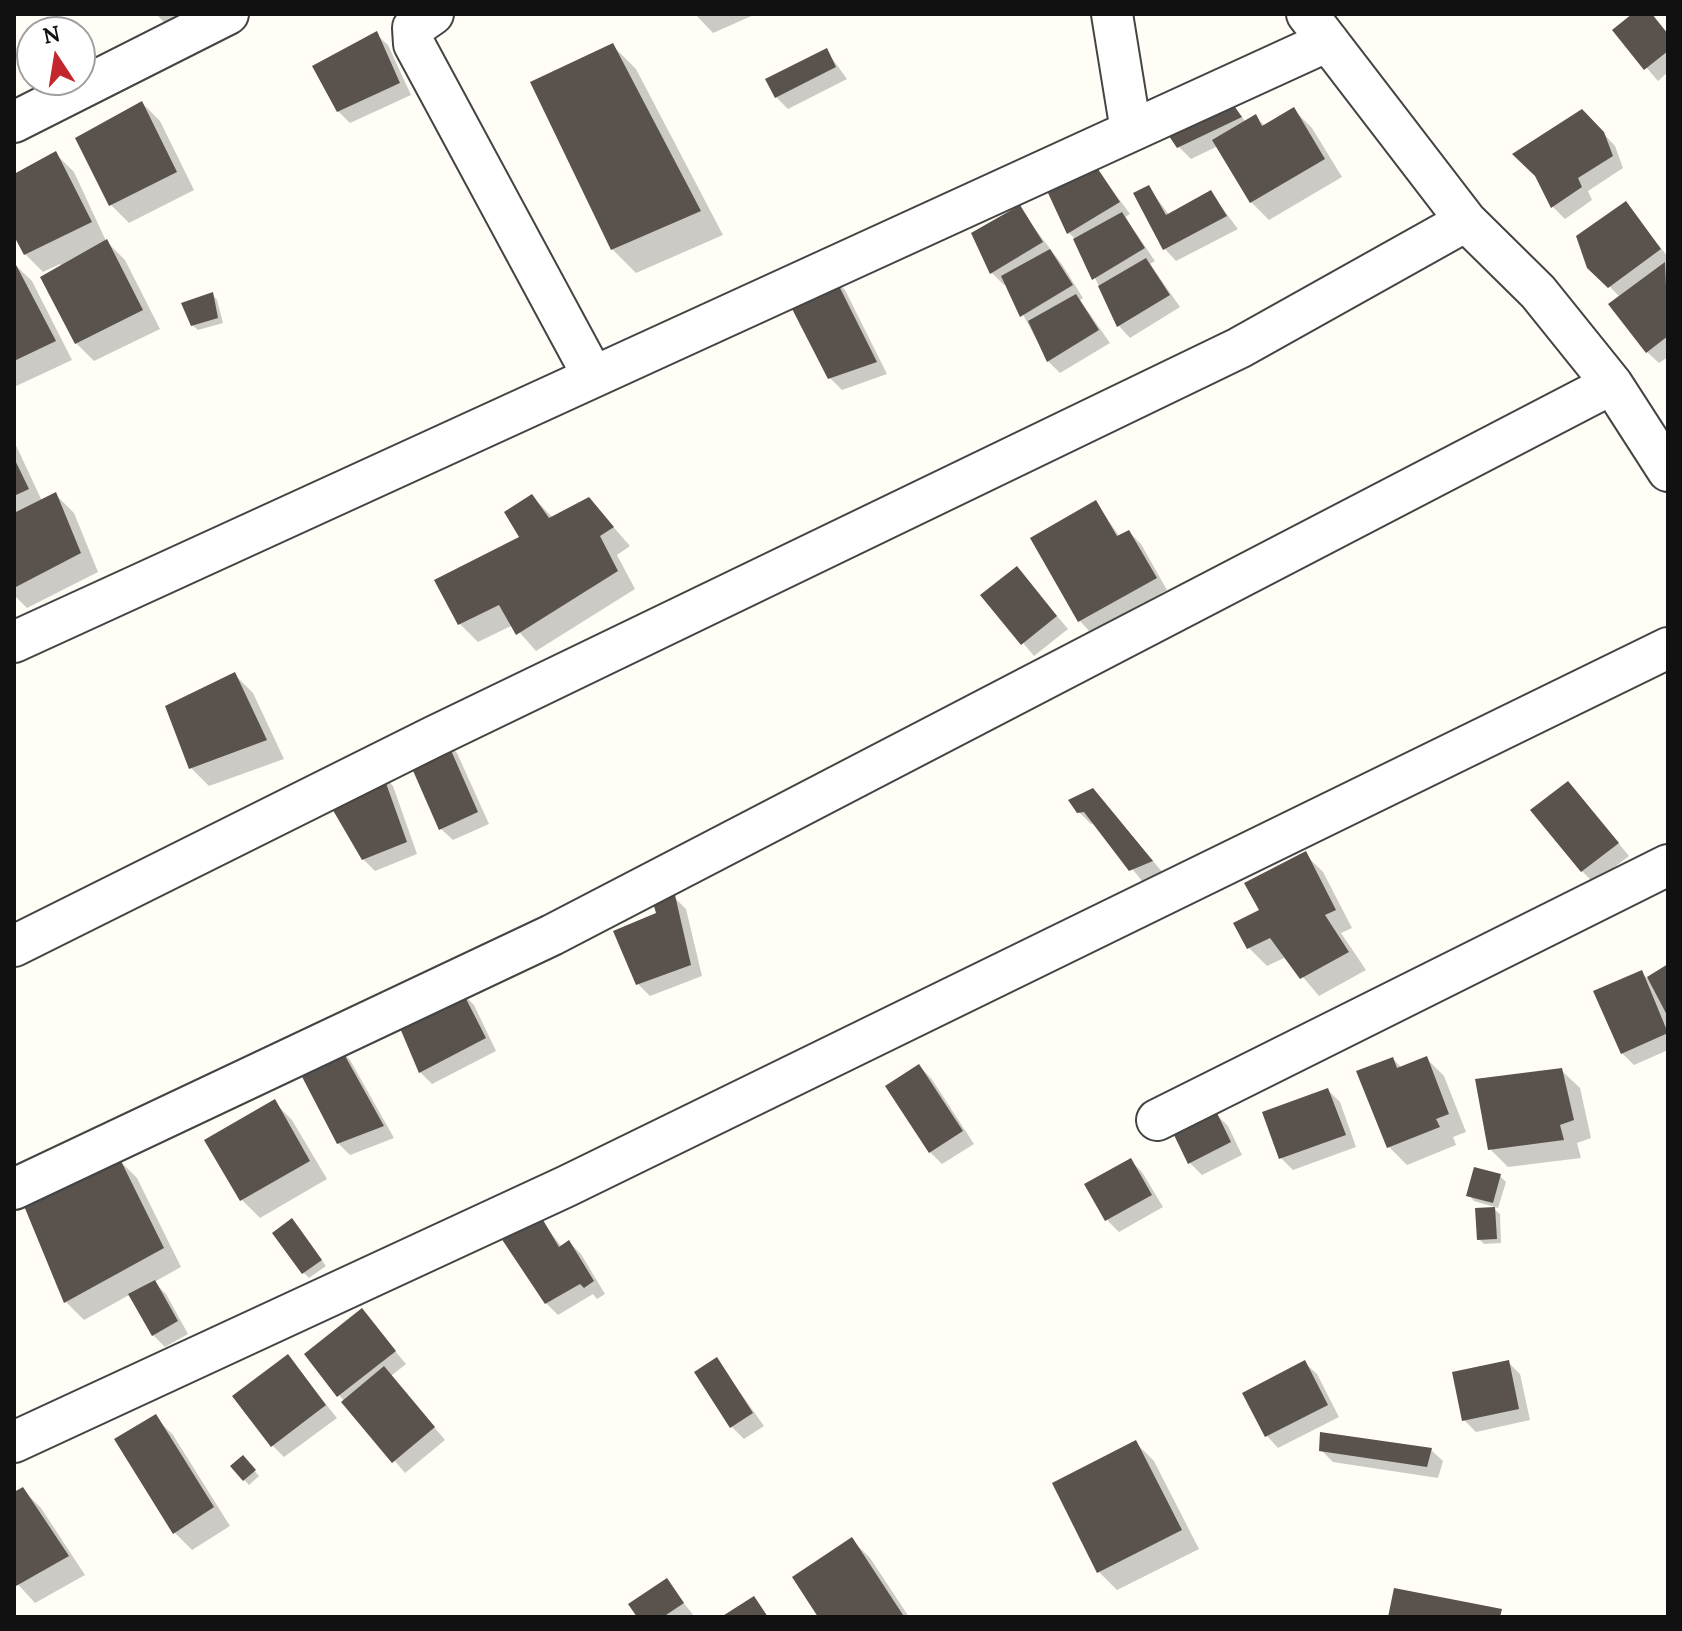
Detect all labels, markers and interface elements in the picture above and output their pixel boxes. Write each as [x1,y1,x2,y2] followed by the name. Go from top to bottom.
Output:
[16,16,96,96] north arrow
[40,19,63,50] text: N

